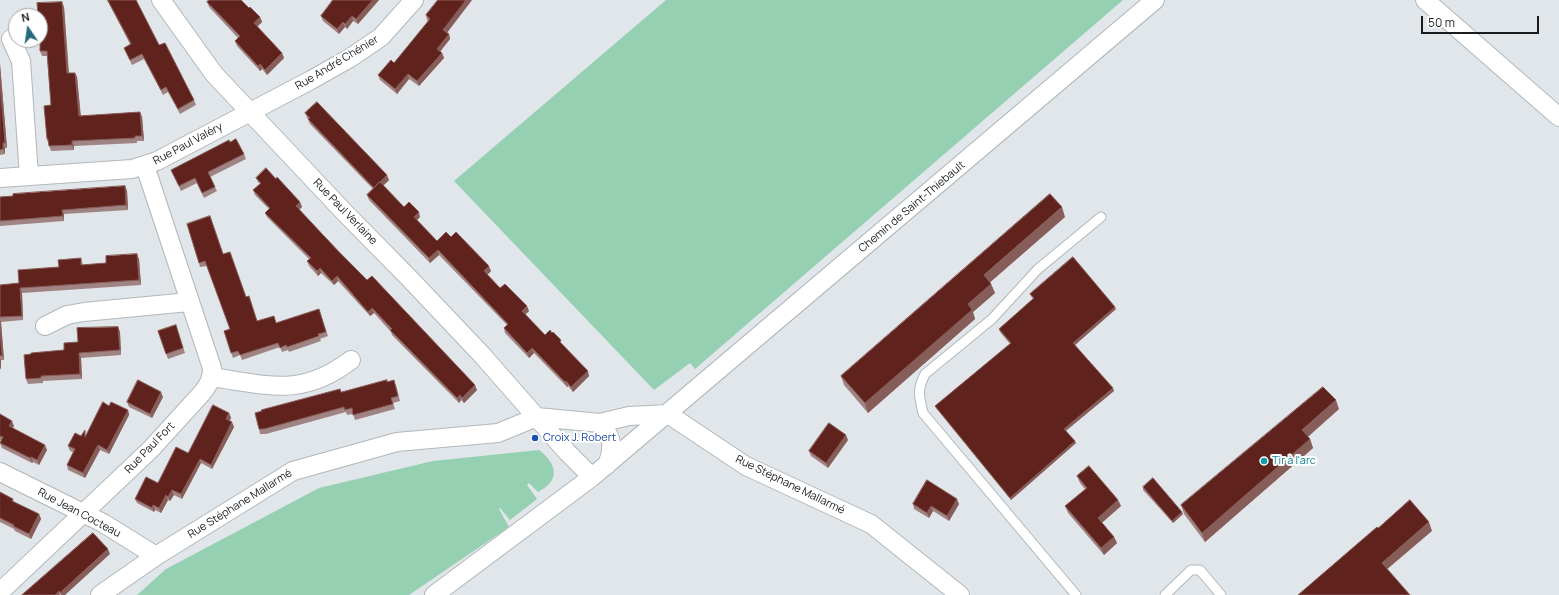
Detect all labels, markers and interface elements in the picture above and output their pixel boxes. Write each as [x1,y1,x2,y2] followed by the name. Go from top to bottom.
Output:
[8,8,48,48] north arrow
[1423,8,1541,34] scale bar
[20,9,31,25] text: N
[1428,14,1455,31] text: 50 m
[293,33,381,93] street label: Rue André Chénier
[151,120,225,168] street label: Rue Paul Valéry
[856,159,968,255] street label: Chemin de Saint-Thiebault
[310,176,380,248] street label: Rue Paul Verlaine
[122,420,178,476] street label: Rue Paul Fort
[543,431,616,445] place label: Croix J. Robert
[530,433,540,443] marker: Croix J. Robert
[733,453,847,517] street label: Rue Stéphane Mallarmé
[1272,454,1316,468] place label: Tir à l'arc
[1259,456,1269,466] marker: Tir à l'arc
[186,467,294,541] street label: Rue Stéphane Mallarmé
[35,486,123,540] street label: Rue Jean Cocteau

